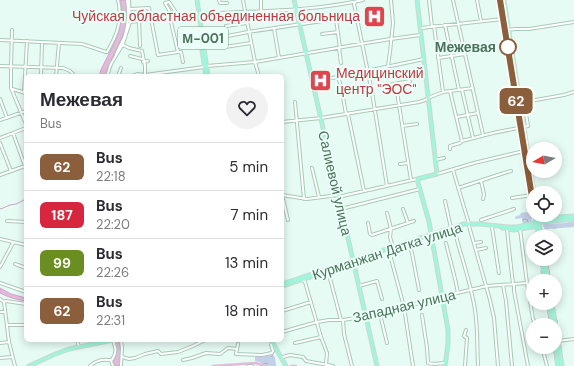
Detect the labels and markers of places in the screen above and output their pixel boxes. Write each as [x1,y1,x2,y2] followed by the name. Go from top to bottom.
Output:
[362,3,388,29] hospital icon: Чуйская областная объединенная больница
[72,7,360,25] place label: Чуйская областная объединенная больница
[435,38,496,56] place label: Межевая
[499,38,517,56] marker: Межевая
[336,64,424,98] place label: Медицинский центр "ЭОС"
[308,68,334,94] hospital icon: Медицинский центр "ЭОС"

